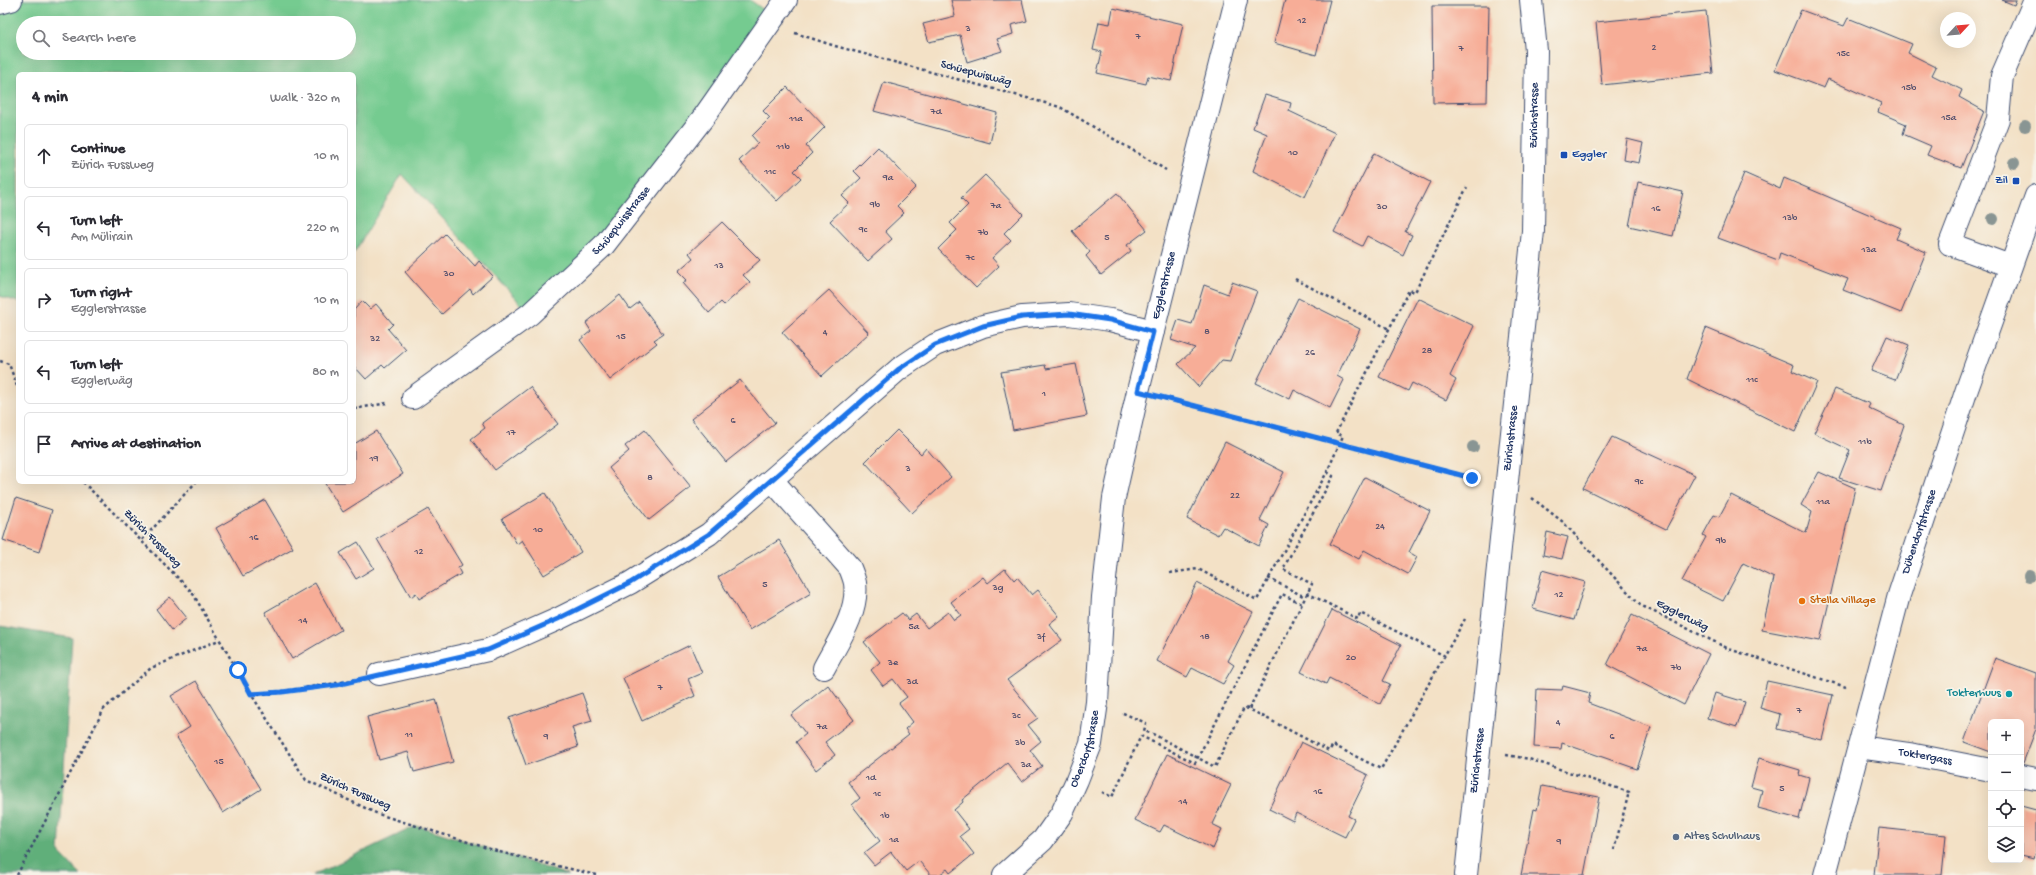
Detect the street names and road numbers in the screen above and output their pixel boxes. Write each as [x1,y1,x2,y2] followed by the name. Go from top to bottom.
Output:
[939,58,1013,90] street label: Schüepwiswäg
[1527,82,1542,149] street label: Zürichstrasse
[590,183,655,259] street label: Schüepwisstrasse
[1149,249,1180,321] street label: Egglerstrasse
[1501,404,1522,472] street label: Zürichstrasse
[1899,487,1941,577] street label: Dübendorfstrasse
[120,507,184,571] street label: Zürich Fussweg
[1653,597,1711,635] street label: Egglerwäg
[1067,709,1103,790] street label: Oberdorfstrasse
[1468,726,1488,794] street label: Zürichstrasse
[1897,746,1954,769] street label: Toktergass
[317,770,393,814] street label: Zürich Fussweg

